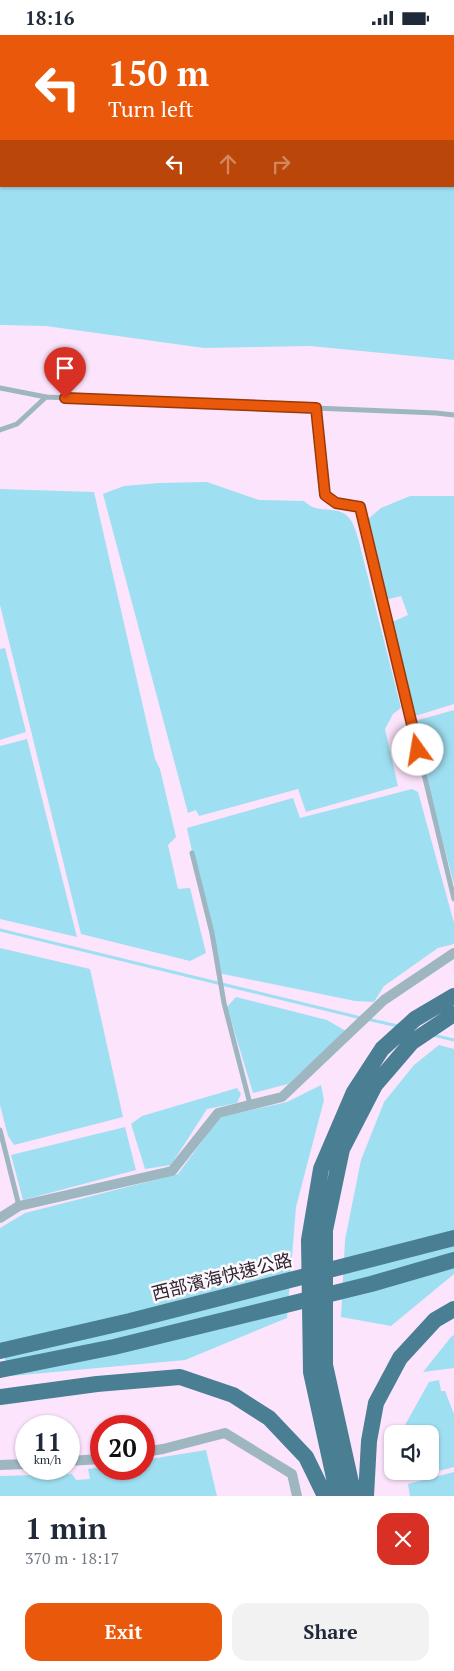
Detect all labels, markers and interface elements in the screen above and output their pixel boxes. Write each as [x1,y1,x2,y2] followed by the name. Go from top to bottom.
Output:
[25,5,74,30] text: 18:16
[108,50,209,96] text: 150 m
[25,55,90,120] icon: left
[108,94,194,123] text: Turn left
[161,150,189,178] icon: left
[214,150,242,178] icon: ahead
[267,150,295,178] icon: right
[44,347,86,398] pin
[51,354,79,382] icon: arrive
[391,723,443,775] position arrow
[149,1247,295,1305] street label: 西部濱海快速公路
[90,1415,155,1480] speed limit sign: 20
[33,1425,62,1458] text: 11
[384,1425,439,1480] map controls
[384,1425,439,1480] button: sound
[34,1452,61,1467] text: km/h
[25,1508,107,1548] text: 1 min
[377,1513,429,1565] button: close
[25,1547,119,1569] text: 370 m · 18:17
[25,1603,222,1661] button: Exit
[232,1603,429,1661] button: Share

